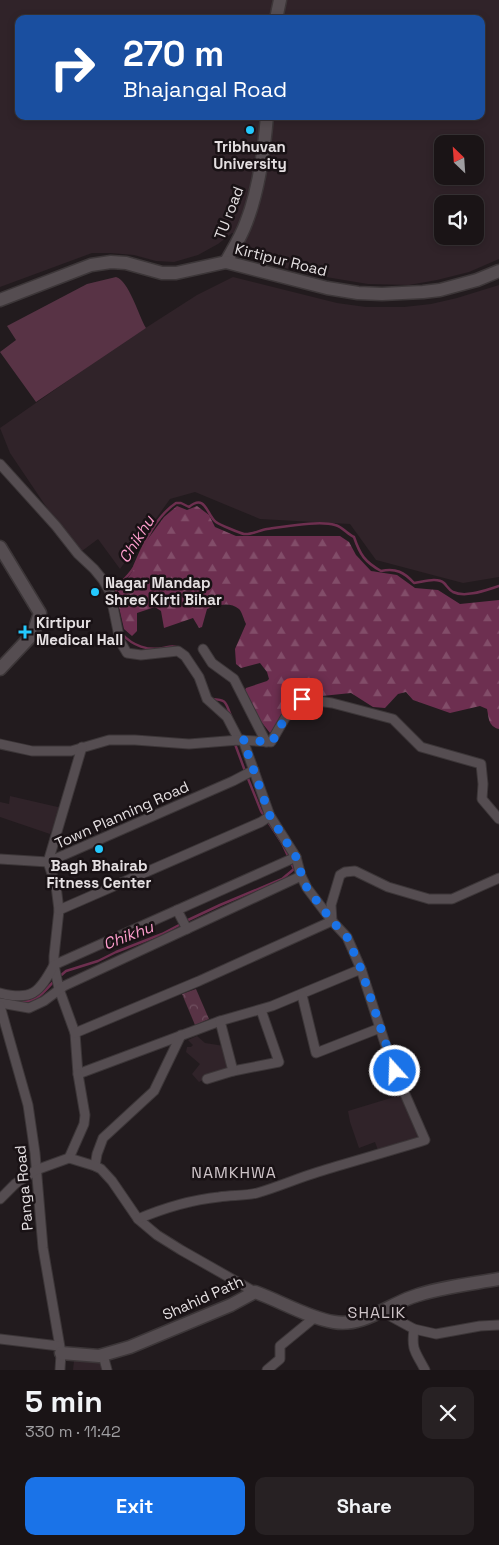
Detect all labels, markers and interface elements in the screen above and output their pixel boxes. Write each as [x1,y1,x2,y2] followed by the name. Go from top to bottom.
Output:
[123,32,224,76] text: 270 m
[40,35,105,100] icon: right
[123,75,287,103] text: Bhajangal Road
[244,124,256,136] marker: Tribhuvan University
[434,135,484,185] north arrow
[434,135,484,245] map controls
[213,137,287,173] place label: Tribhuvan University
[210,184,247,242] street label: TU road
[434,195,484,245] button: sound
[233,239,329,280] street label: Kirtipur Road
[114,511,160,567] water label: Chikhu
[105,573,222,609] place label: Nagar Mandap Shree Kirti Bihar
[89,586,101,598] marker: Nagar Mandap Shree Kirti Bihar
[36,613,123,649] place label: Kirtipur Medical Hall
[18,625,32,639] marker: Kirtipur Medical Hall
[281,678,323,720] pin
[288,685,316,713] icon: arrive
[52,777,192,853] street label: Town Planning Road
[93,843,105,855] marker: Bagh Bhairab Fitness Center
[47,856,151,892] place label: Bagh Bhairab Fitness Center
[100,916,157,955] water label: Chikhu
[368,1044,420,1096] position arrow
[10,1145,37,1232] street label: Panga Road
[191,1162,277,1183] district label: NAMKHWA
[159,1271,246,1324] street label: Shahid Path
[348,1302,406,1323] district label: SHALIK
[25,1382,103,1421] text: 5 min
[422,1387,474,1439] button: close
[25,1421,121,1442] text: 330 m · 11:42
[25,1477,245,1535] button: Exit
[255,1477,474,1535] button: Share

